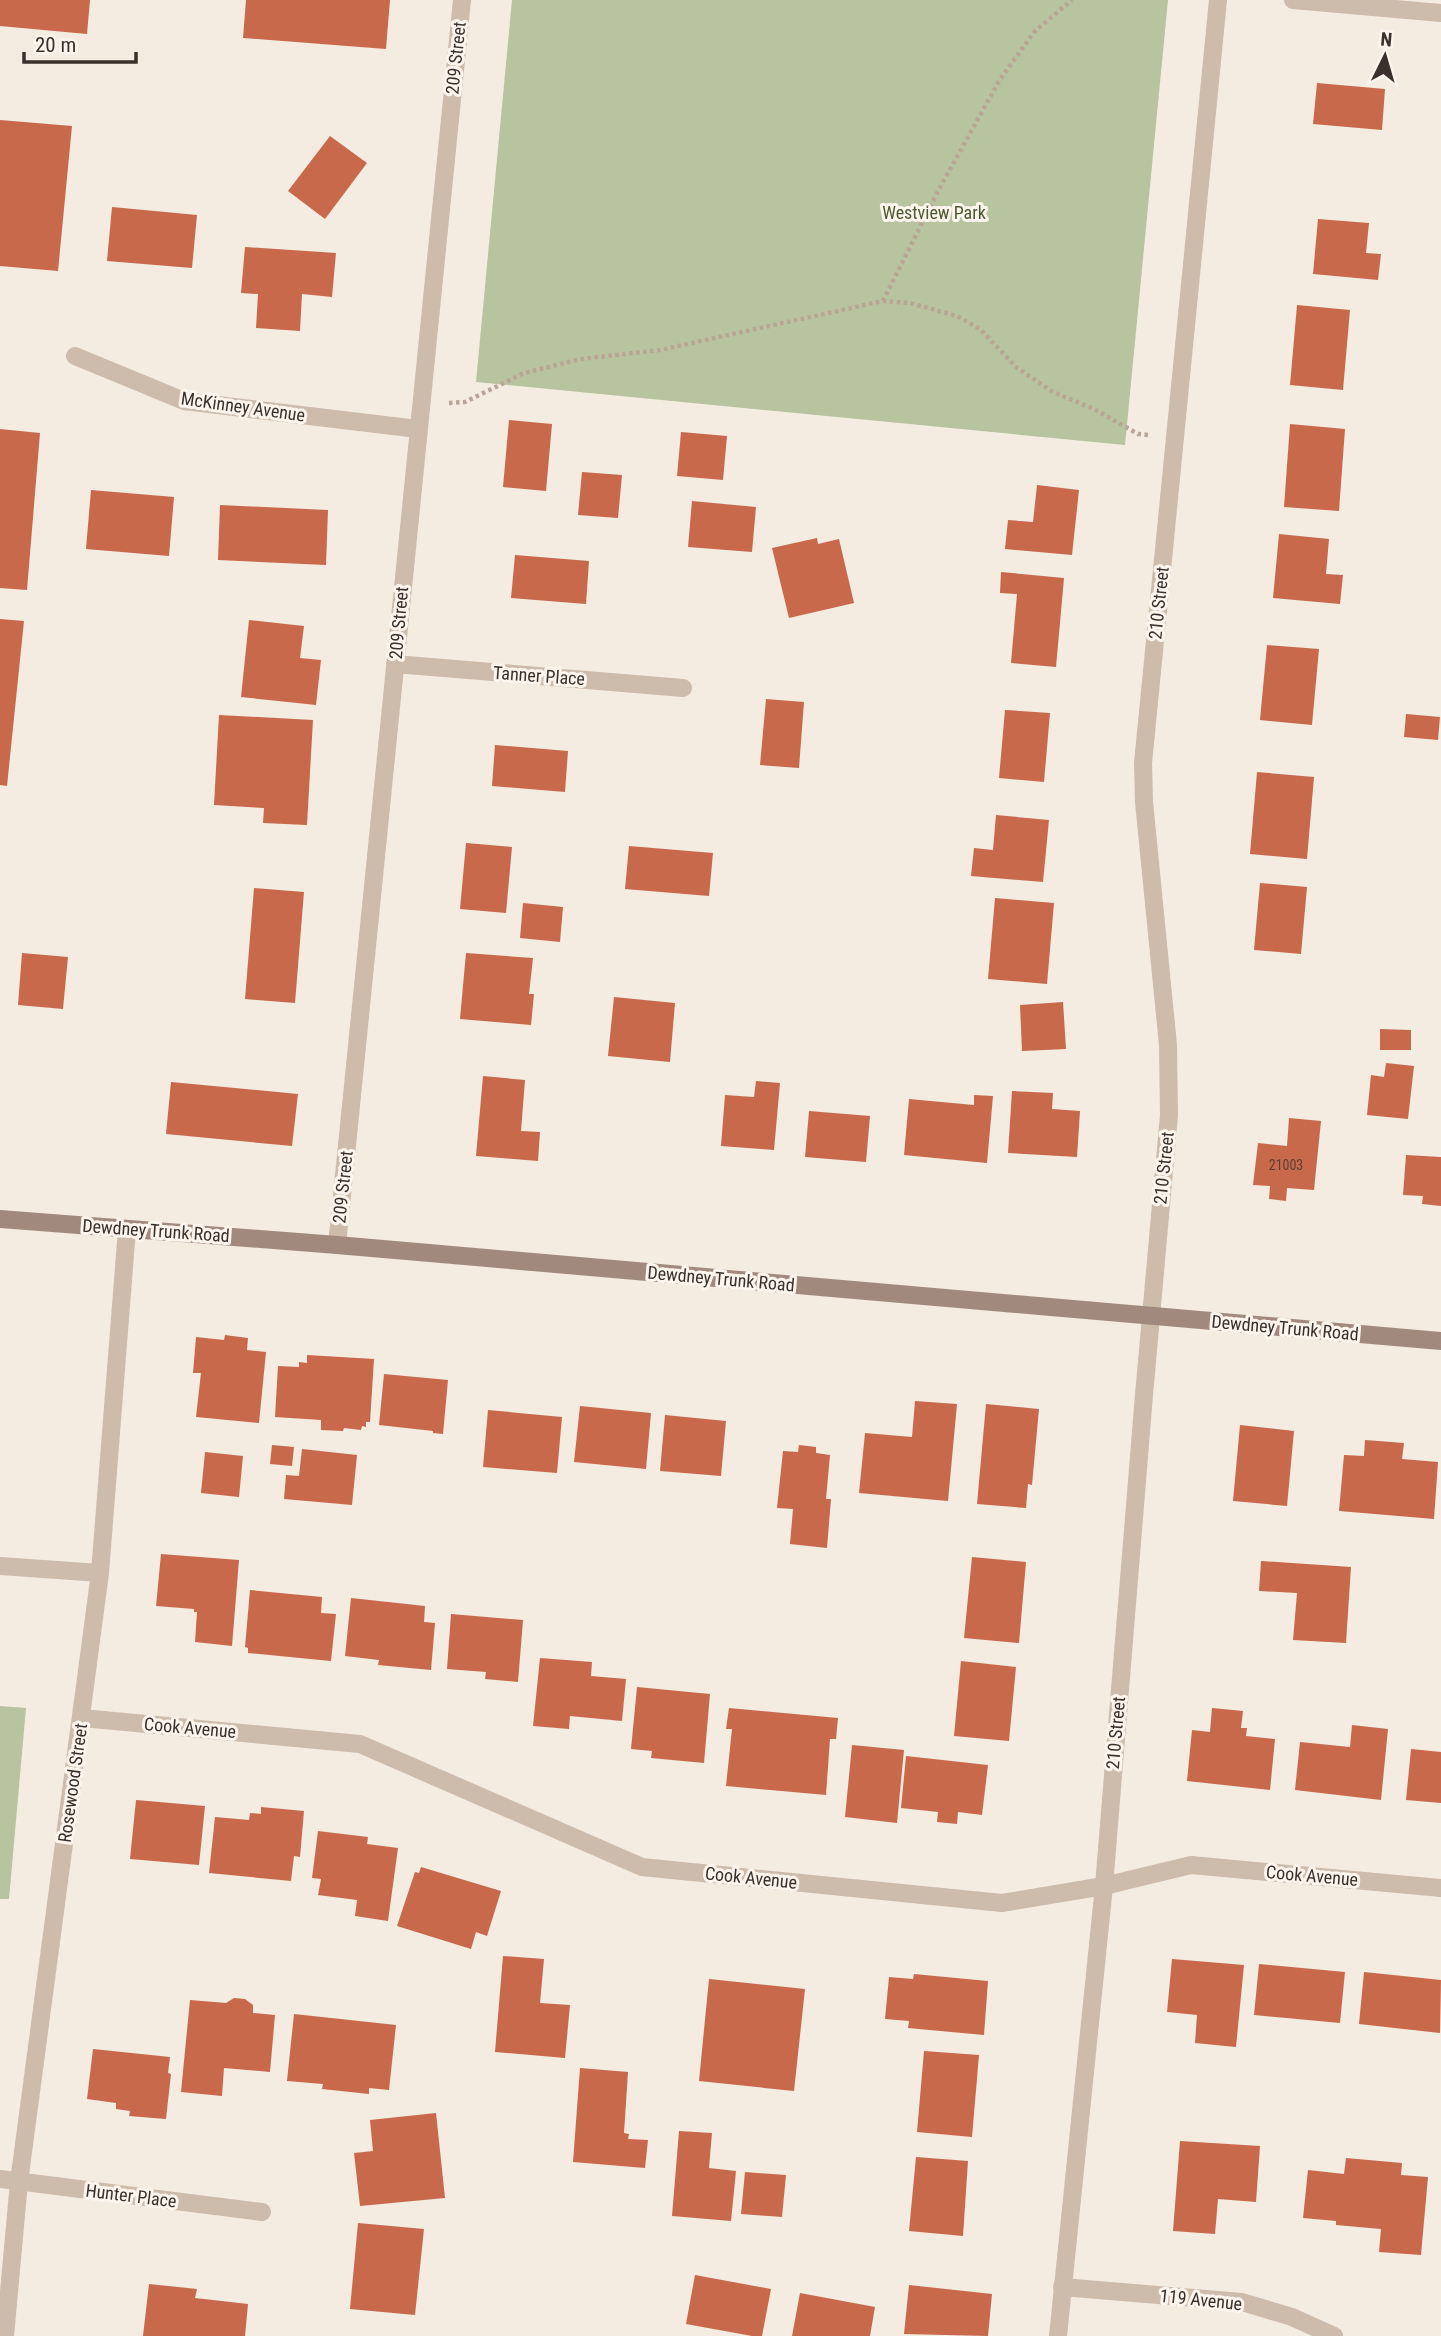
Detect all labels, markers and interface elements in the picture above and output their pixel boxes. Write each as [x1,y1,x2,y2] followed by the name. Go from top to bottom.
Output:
[24,21,136,65] scale bar
[441,21,470,95] street label: 209 Street
[1350,21,1420,91] north arrow
[1380,28,1393,52] text: N
[35,33,76,57] text: 20 m
[882,202,986,223] park label: Westview Park
[180,387,306,426] street label: McKinney Avenue
[1144,566,1173,640] street label: 210 Street
[385,586,412,660] street label: 209 Street
[492,662,586,689] street label: Tanner Place
[1149,1131,1178,1205] street label: 210 Street
[328,1150,357,1224] street label: 209 Street
[1269,1157,1303,1173] house number: 21003
[82,1215,230,1246] street label: Dewdney Trunk Road
[647,1262,796,1295] street label: Dewdney Trunk Road
[1211,1311,1360,1344] street label: Dewdney Trunk Road
[1102,1696,1129,1770] street label: 210 Street
[143,1713,237,1742] street label: Cook Avenue
[54,1722,91,1844] street label: Rosewood Street
[1265,1861,1359,1890] street label: Cook Avenue
[704,1862,798,1893] street label: Cook Avenue
[84,2180,178,2211] street label: Hunter Place
[1159,2285,1243,2314] street label: 119 Avenue

